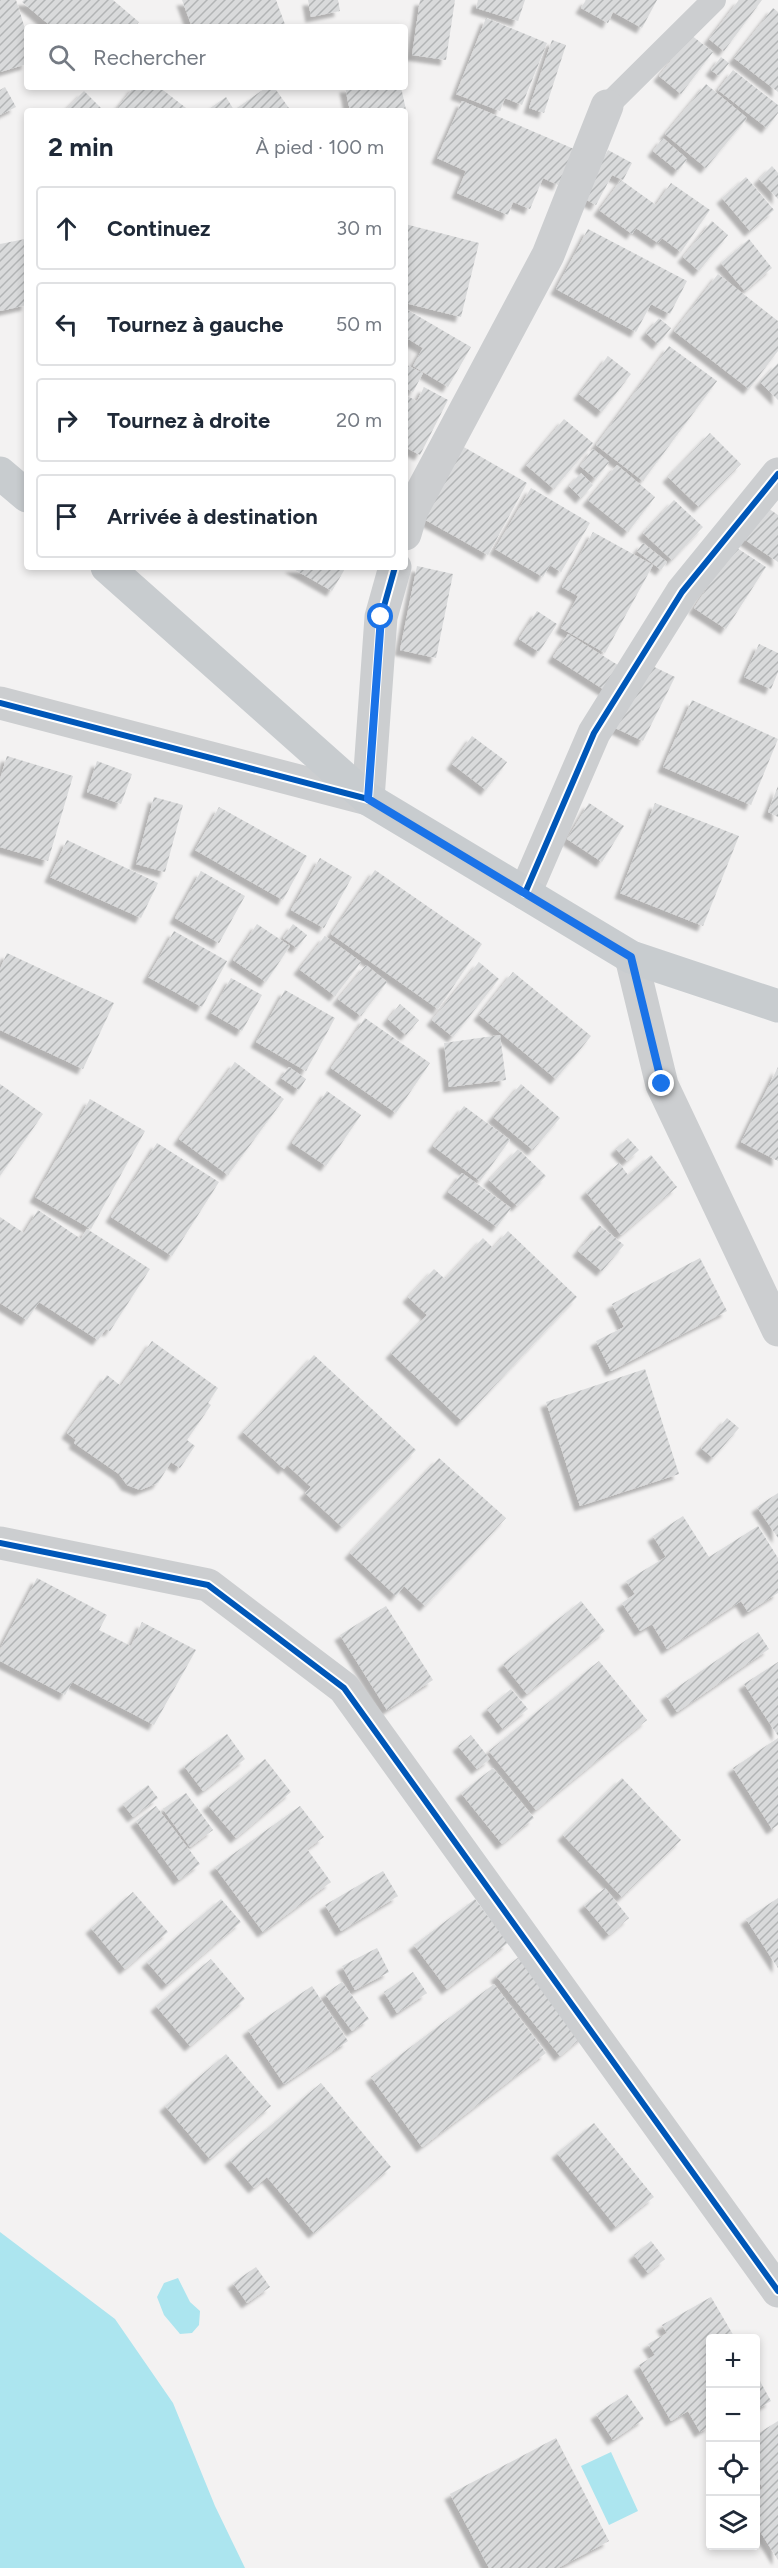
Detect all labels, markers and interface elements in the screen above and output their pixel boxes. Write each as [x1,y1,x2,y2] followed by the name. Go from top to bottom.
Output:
[24,24,408,90] search box
[45,41,78,74] icon: search
[93,44,206,71] text: Rechercher
[48,131,114,163] text: 2 min
[256,135,384,159] text: À pied · 100 m
[50,212,83,245] icon: ahead
[107,215,211,242] text: Continuez
[336,216,382,240] text: 30 m
[50,308,83,341] icon: left
[107,311,283,338] text: Tournez à gauche
[336,312,382,336] text: 50 m
[50,404,83,437] icon: right
[107,407,270,434] text: Tournez à droite
[336,408,382,432] text: 20 m
[50,500,83,533] icon: arrive
[107,503,318,530] text: Arrivée à destination
[367,603,393,629] route start
[648,1070,674,1096] route end
[706,2334,760,2550] map controls
[706,2334,760,2388] button: +
[706,2388,760,2442] button: −
[706,2442,760,2496] button: locate
[706,2496,760,2550] button: layers

